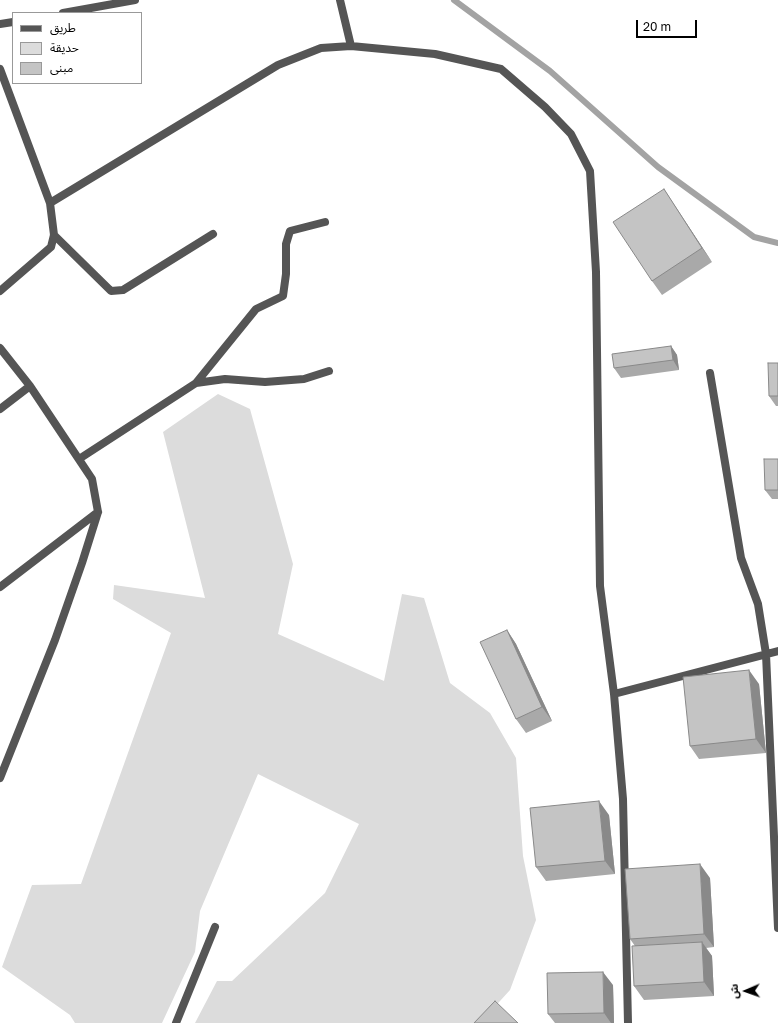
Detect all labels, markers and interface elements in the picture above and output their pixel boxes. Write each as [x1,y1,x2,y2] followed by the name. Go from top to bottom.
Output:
[12,12,142,84] legend
[638,12,699,38] scale bar
[643,19,671,34] text: 20 m
[50,20,76,35] text: طريق
[50,40,79,55] text: حديقة
[50,60,73,75] text: مبنى
[726,971,766,1011] north arrow
[727,984,740,999] text: ش

